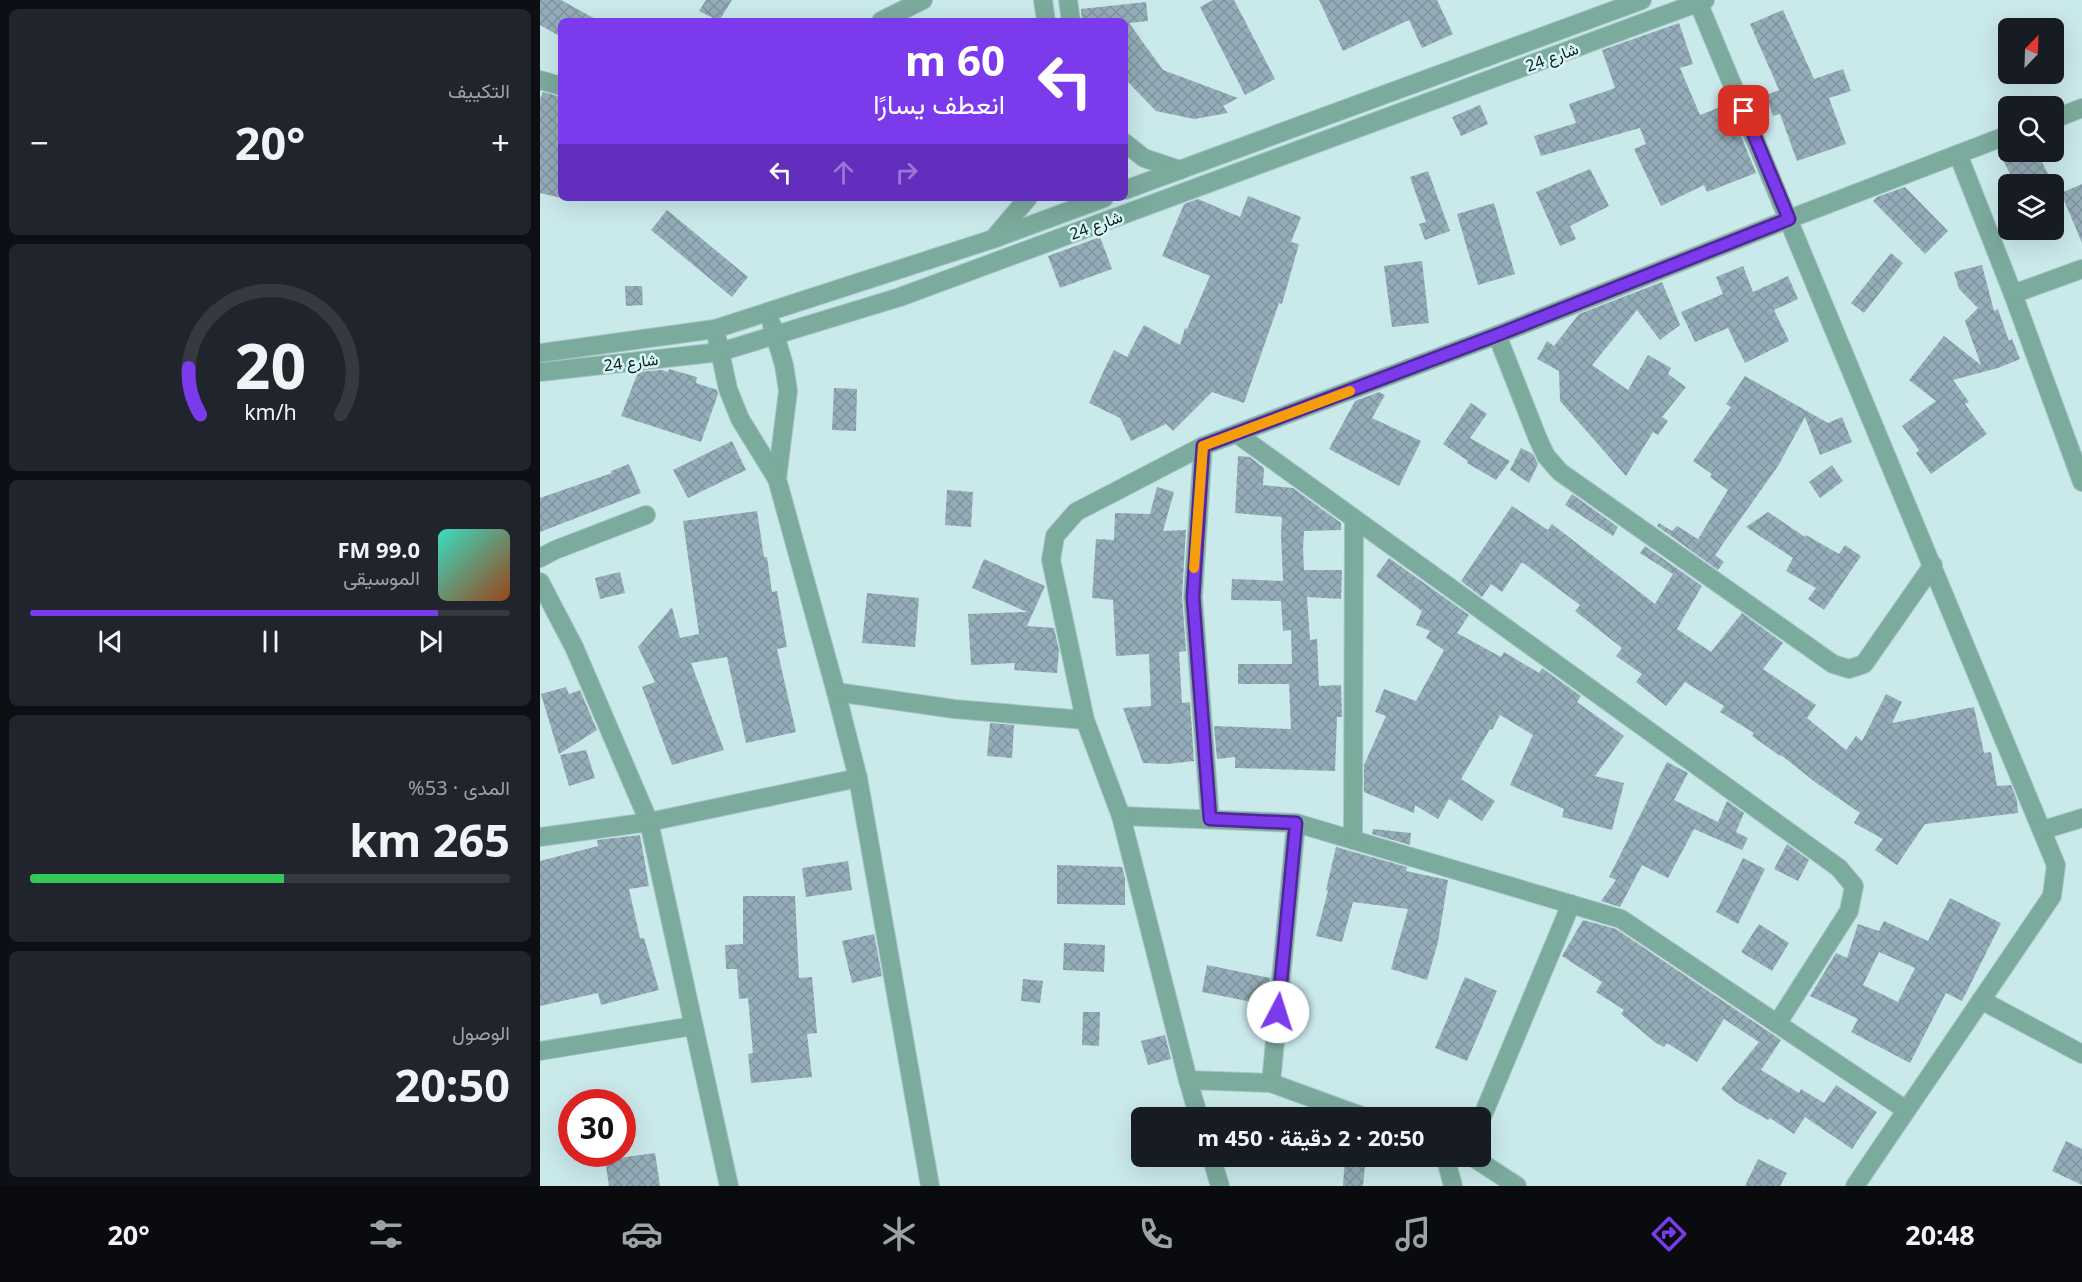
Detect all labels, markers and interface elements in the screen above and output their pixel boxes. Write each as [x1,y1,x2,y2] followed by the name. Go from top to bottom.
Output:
[1998,18,2064,84] north arrow
[1998,18,2064,240] map controls
[905,31,1005,88] text: 60 m
[1523,37,1582,78] street label: شارع 24
[1026,42,1104,120] icon: left
[448,77,510,104] text: التكييف
[873,85,1005,122] text: انعطف يسارًا
[1718,85,1769,136] pin
[1727,94,1760,127] icon: arrive
[1998,96,2064,162] button: search
[235,112,305,173] text: 20°
[30,120,49,165] text: −
[491,120,510,165] text: +
[764,156,797,189] icon: left
[827,156,860,189] icon: ahead
[890,156,923,189] icon: right
[1998,174,2064,240] button: layers
[1067,205,1126,246] street label: شارع 24
[234,322,306,407] text: 20
[603,348,660,377] street label: شارع 24
[244,397,296,426] text: km/h
[338,534,420,564] text: 99.0 FM
[343,564,420,591] text: الموسيقى
[94,625,127,658] icon: previous
[254,625,287,658] icon: pause
[414,625,447,658] icon: next
[408,774,510,801] text: المدى · 53%
[349,809,510,870] text: 265 km
[1246,980,1310,1044] position arrow
[452,1019,510,1046] text: الوصول
[394,1054,510,1115] text: 20:50
[558,1089,636,1167] speed limit sign: 30
[1198,1122,1424,1152] text: 20:50 · 2 دقيقة · 450 m
[365,1213,407,1255] icon: filters
[621,1213,663,1255] icon: car
[878,1213,920,1255] icon: climate
[1135,1213,1177,1255] icon: phone
[1392,1213,1434,1255] icon: music
[1648,1213,1690,1255] icon: directions
[107,1216,150,1253] text: 20°
[1905,1216,1975,1253] text: 20:48

